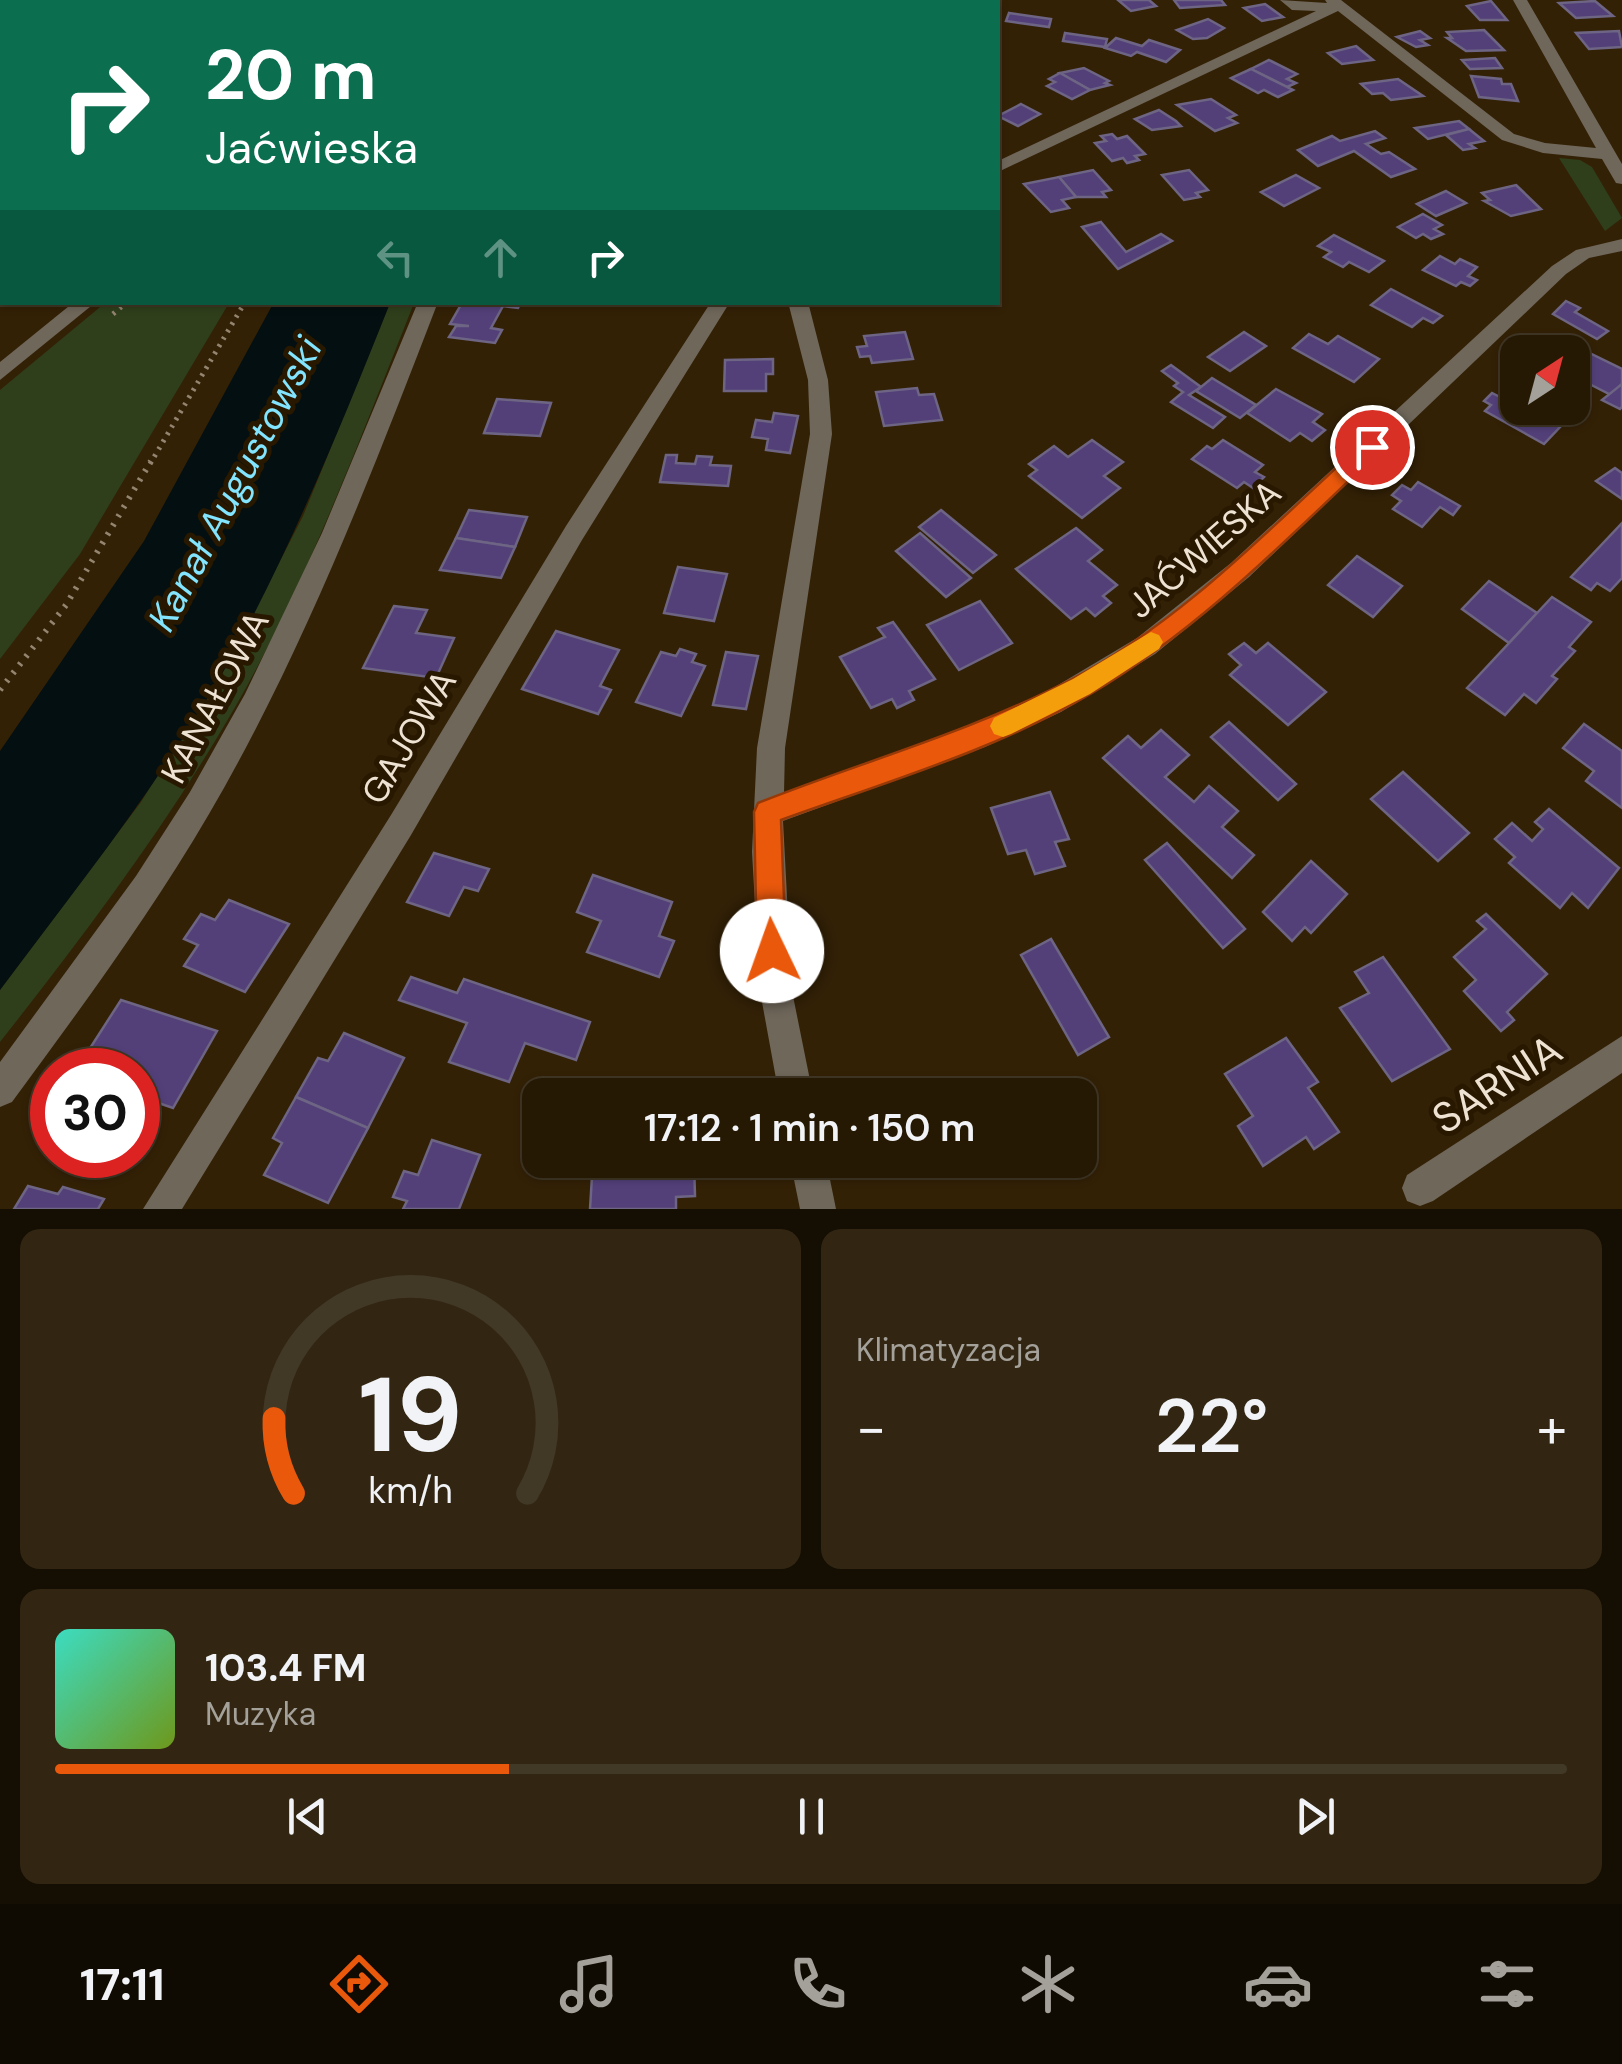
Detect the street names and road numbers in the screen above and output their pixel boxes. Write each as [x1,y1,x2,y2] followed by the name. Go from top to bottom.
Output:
[1118,470,1290,628] street label: JAĆWIESKA
[150,603,280,791] street label: KANAŁOWA
[351,662,467,812] street label: GAJOWA
[1422,1022,1572,1146] street label: SARNIA

